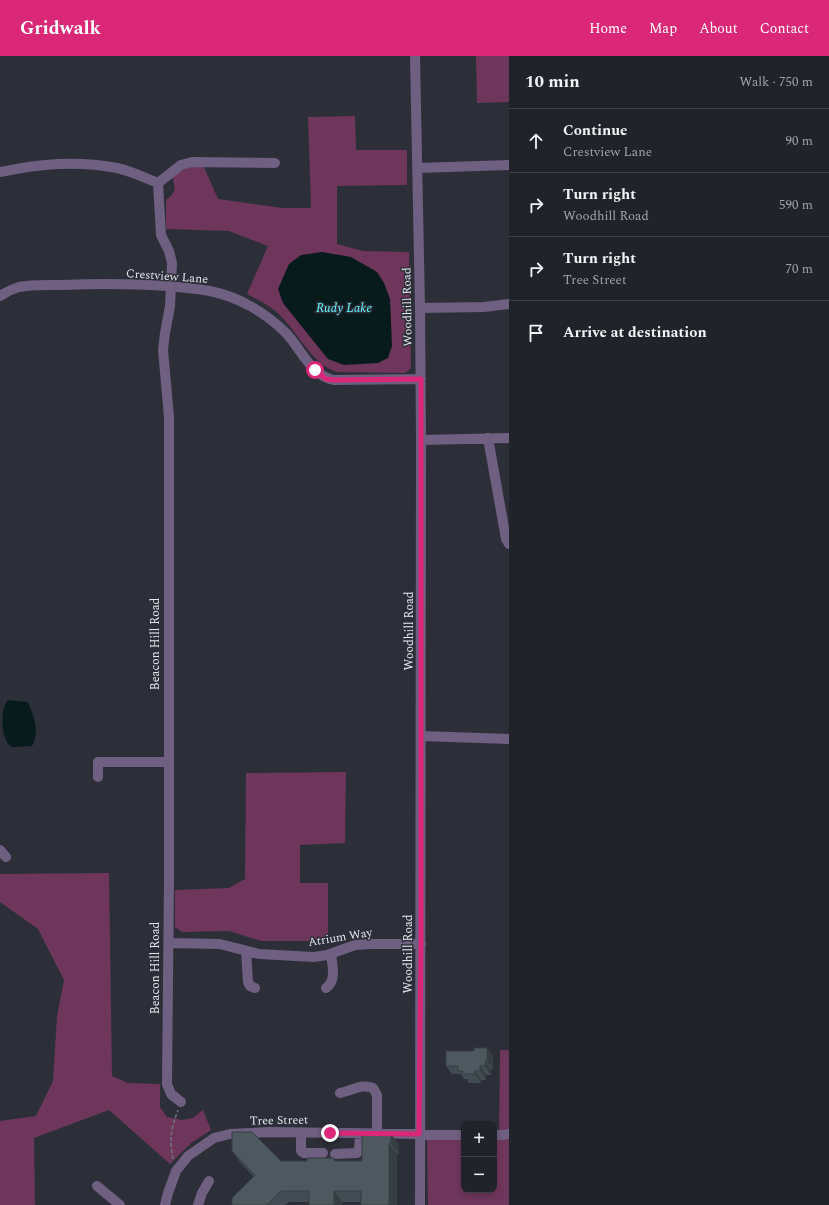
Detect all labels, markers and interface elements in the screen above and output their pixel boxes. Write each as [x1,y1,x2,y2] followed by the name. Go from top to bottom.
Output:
[20,14,101,43] text: Gridwalk
[589,18,627,39] text: Home
[649,18,677,39] text: Map
[699,18,738,39] text: About
[760,18,809,39] text: Contact
[525,69,580,95] text: 10 min
[739,72,813,92] text: Walk · 750 m
[563,119,628,142] text: Continue
[525,130,547,152] icon: ahead
[786,131,813,151] text: 90 m
[563,142,652,162] text: Crestview Lane
[563,183,636,206] text: Turn right
[525,194,547,216] icon: right
[779,195,813,215] text: 590 m
[563,206,649,226] text: Woodhill Road
[563,247,636,270] text: Turn right
[525,258,547,280] icon: right
[786,259,813,279] text: 70 m
[125,264,209,289] street label: Crestview Lane
[397,267,418,347] street label: Woodhill Road
[563,270,626,290] text: Tree Street
[316,298,372,318] water label: Rudy Lake
[563,321,707,344] text: Arrive at destination
[525,322,547,344] icon: arrive
[306,361,324,379] route start
[400,591,419,671] street label: Woodhill Road
[146,597,165,690] street label: Beacon Hill Road
[399,914,418,994] street label: Woodhill Road
[146,921,165,1014] street label: Beacon Hill Road
[307,923,375,952] street label: Atrium Way
[250,1110,308,1131] street label: Tree Street
[461,1121,497,1193] map controls
[461,1121,497,1157] button: +
[321,1124,339,1142] route end
[461,1157,497,1193] button: −

